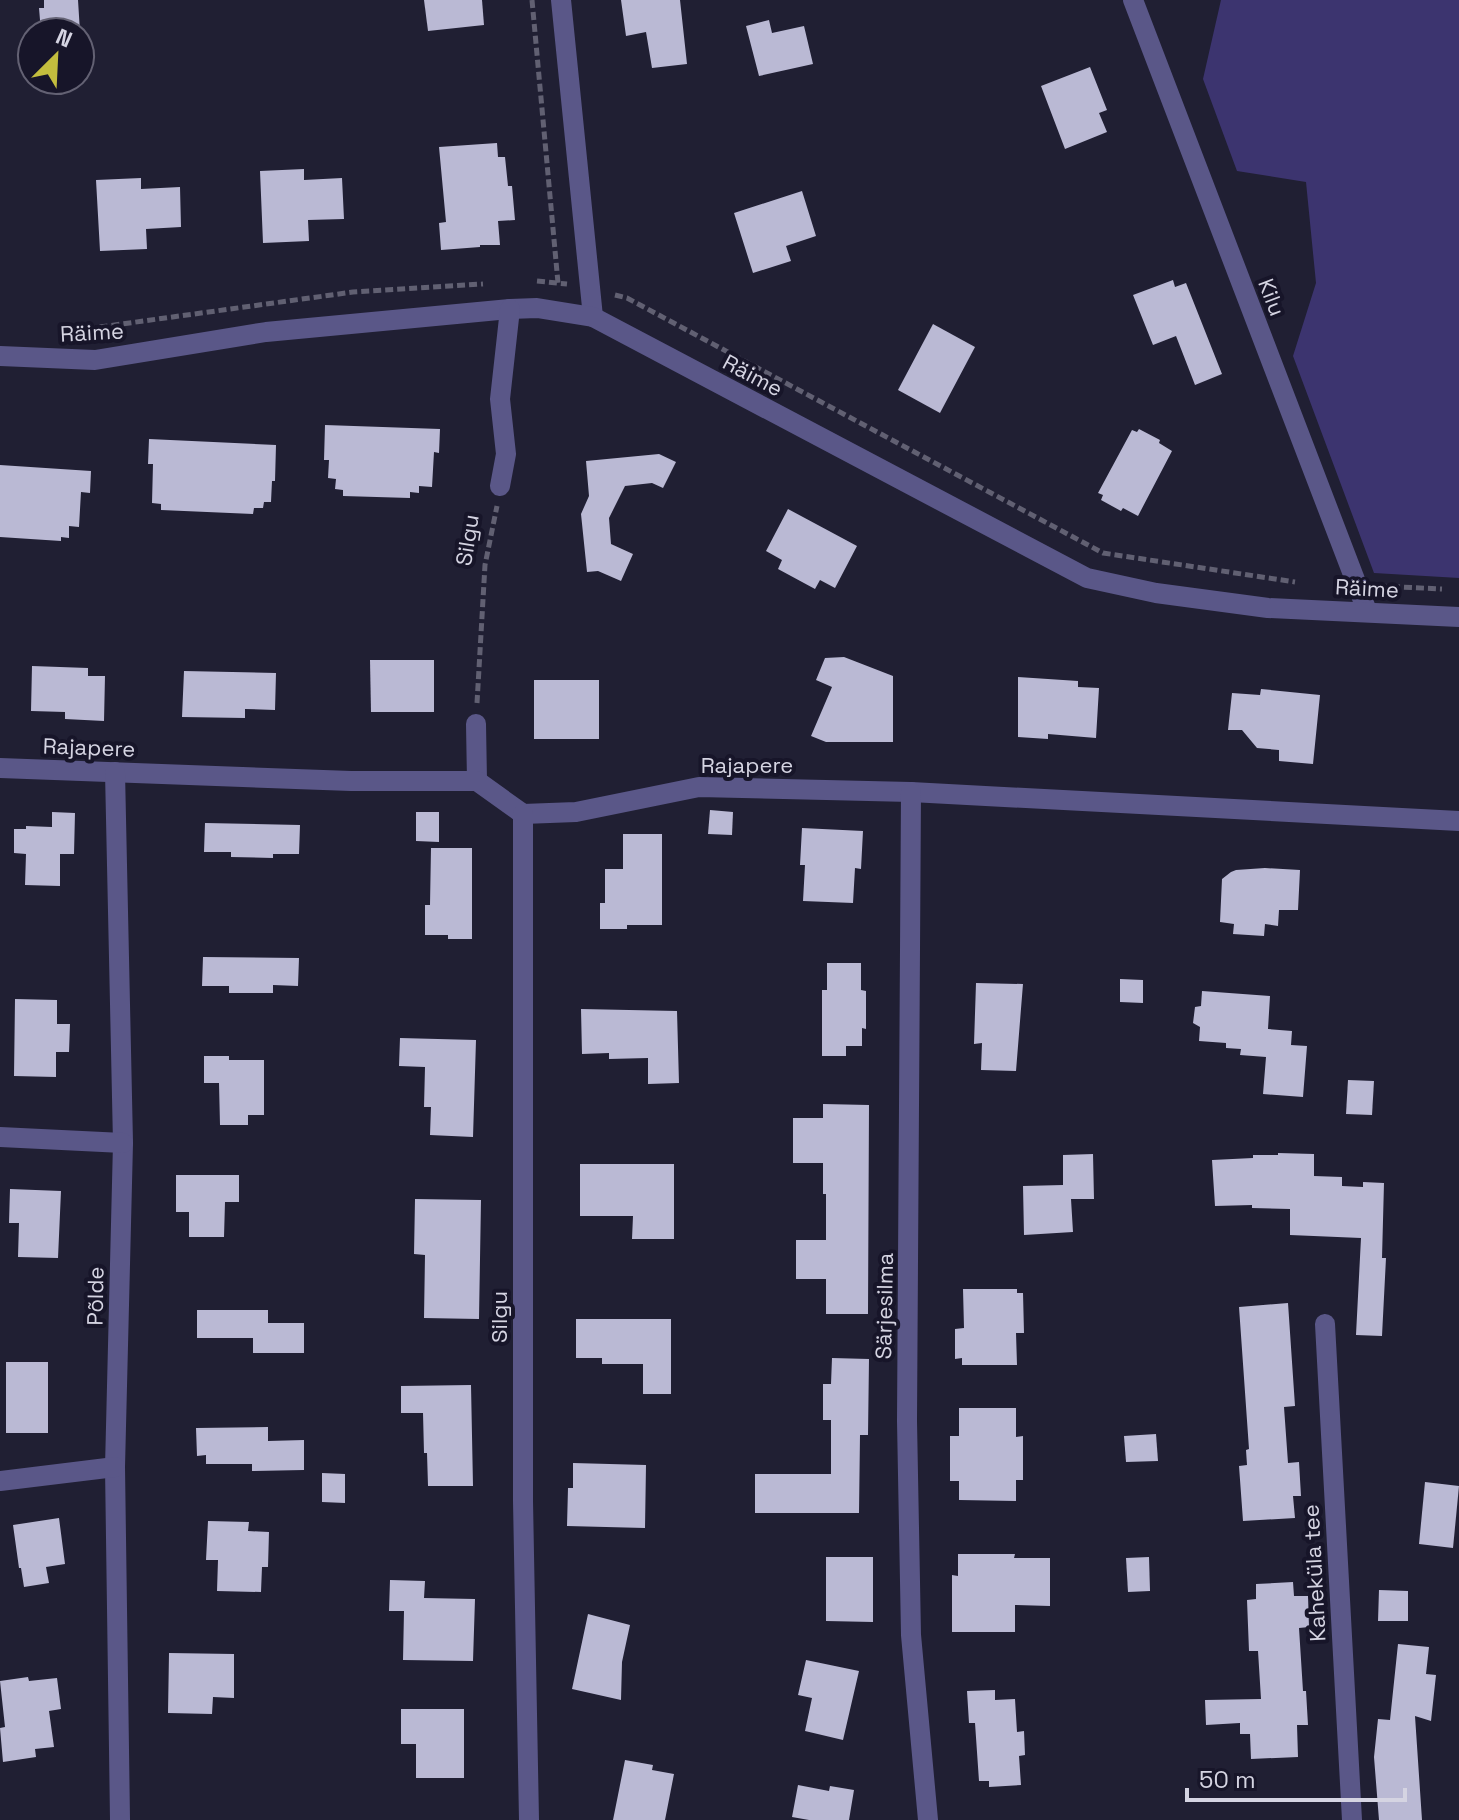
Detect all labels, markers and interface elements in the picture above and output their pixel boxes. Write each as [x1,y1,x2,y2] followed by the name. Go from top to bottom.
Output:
[16,16,96,96] north arrow
[52,22,77,54] text: N
[1252,274,1292,320] street label: Kilu
[59,316,125,348] street label: Räime
[718,348,788,402] street label: Räime
[449,512,485,568] street label: Silgu
[1334,572,1400,604] street label: Räime
[42,731,136,763] street label: Rajapere
[701,751,793,779] street label: Rajapere
[869,1252,899,1360] street label: Särjesilma
[80,1266,110,1326] street label: Põlde
[485,1291,513,1343] street label: Silgu
[1296,1504,1332,1642] street label: Kaheküla tee
[1187,1752,1405,1802] scale bar
[1199,1764,1256,1795] text: 50 m

